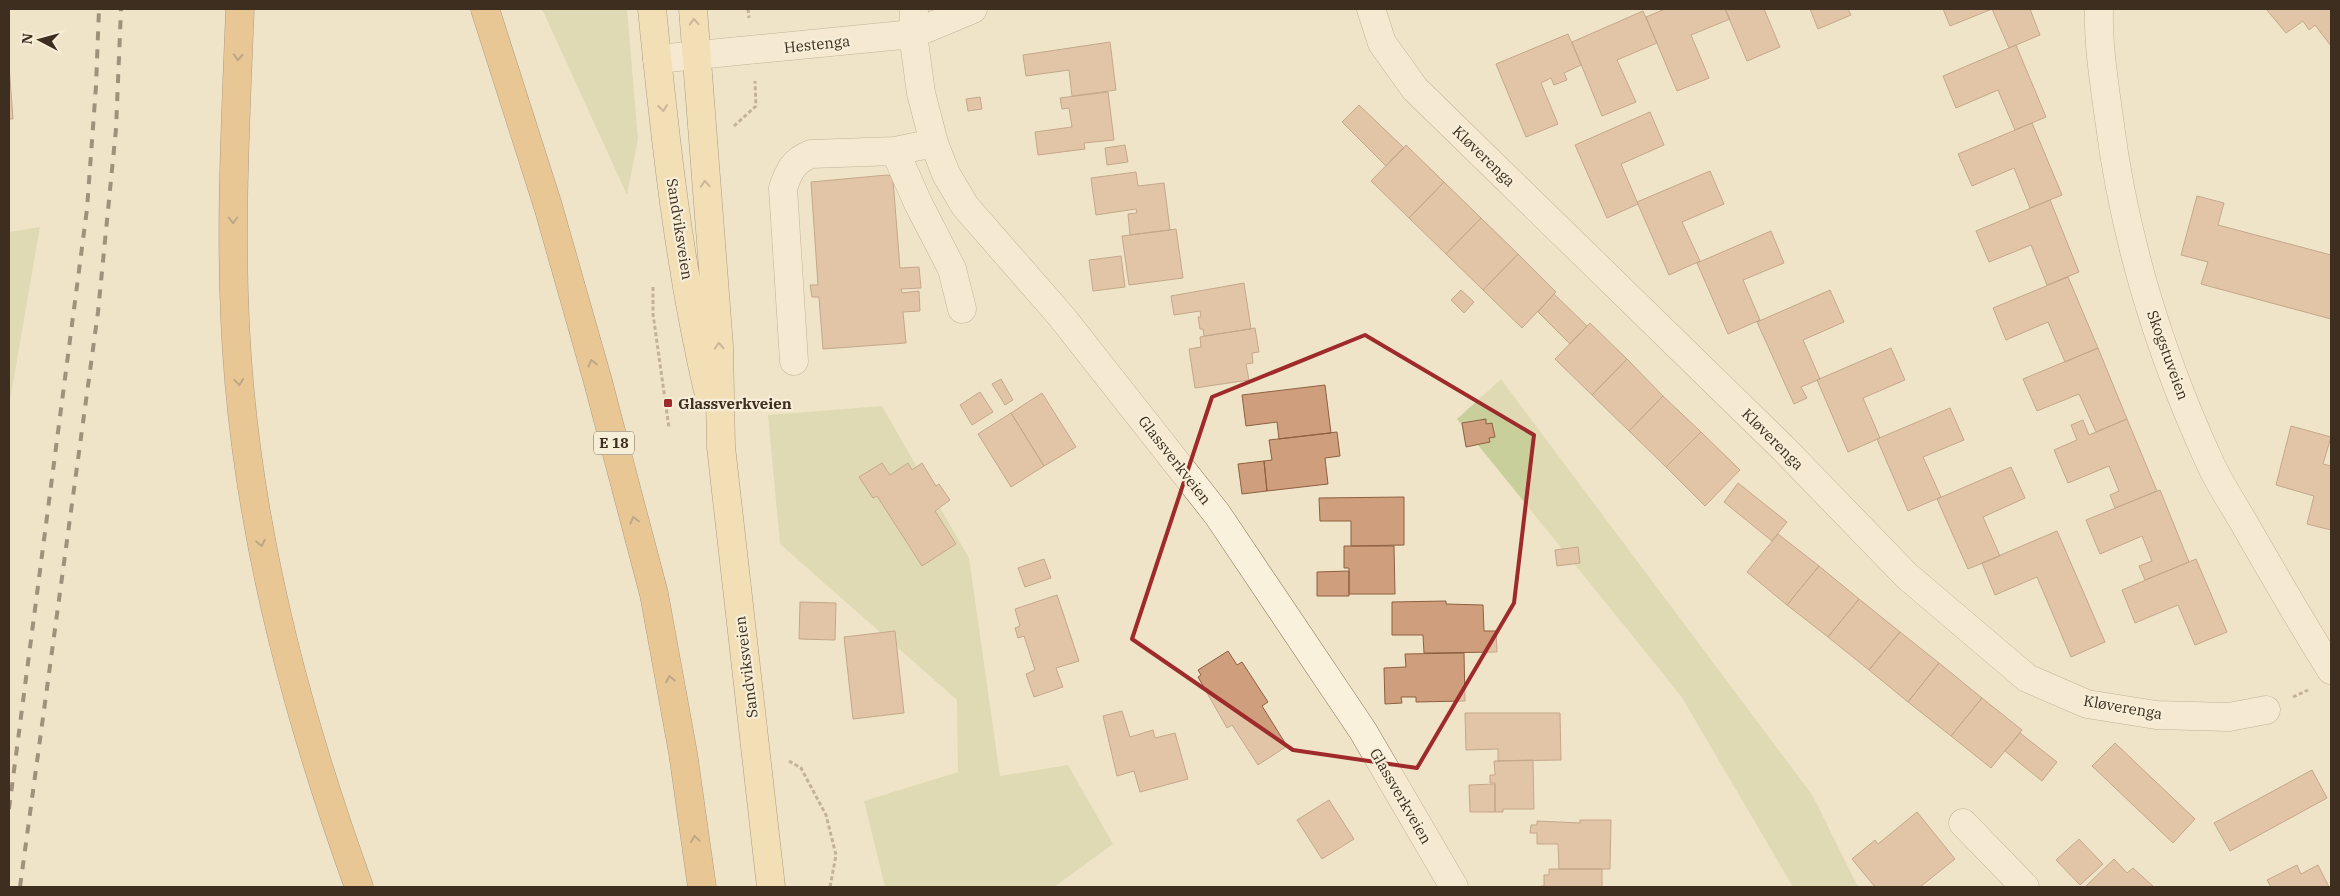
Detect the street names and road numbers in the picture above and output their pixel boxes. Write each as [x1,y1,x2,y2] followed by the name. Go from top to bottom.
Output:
[783,31,851,57] street label: Hestenga
[1449,121,1519,191] street label: Kløverenga
[663,177,697,282] street label: Sandviksveien
[2143,308,2193,403] street label: Skogstuveien
[1738,404,1808,474] street label: Kløverenga
[1134,412,1216,509] street label: Glassverkveien
[594,432,634,454] road number: E 18
[730,614,762,719] street label: Sandviksveien
[2082,691,2164,723] street label: Kløverenga
[1366,745,1436,848] street label: Glassverkveien

